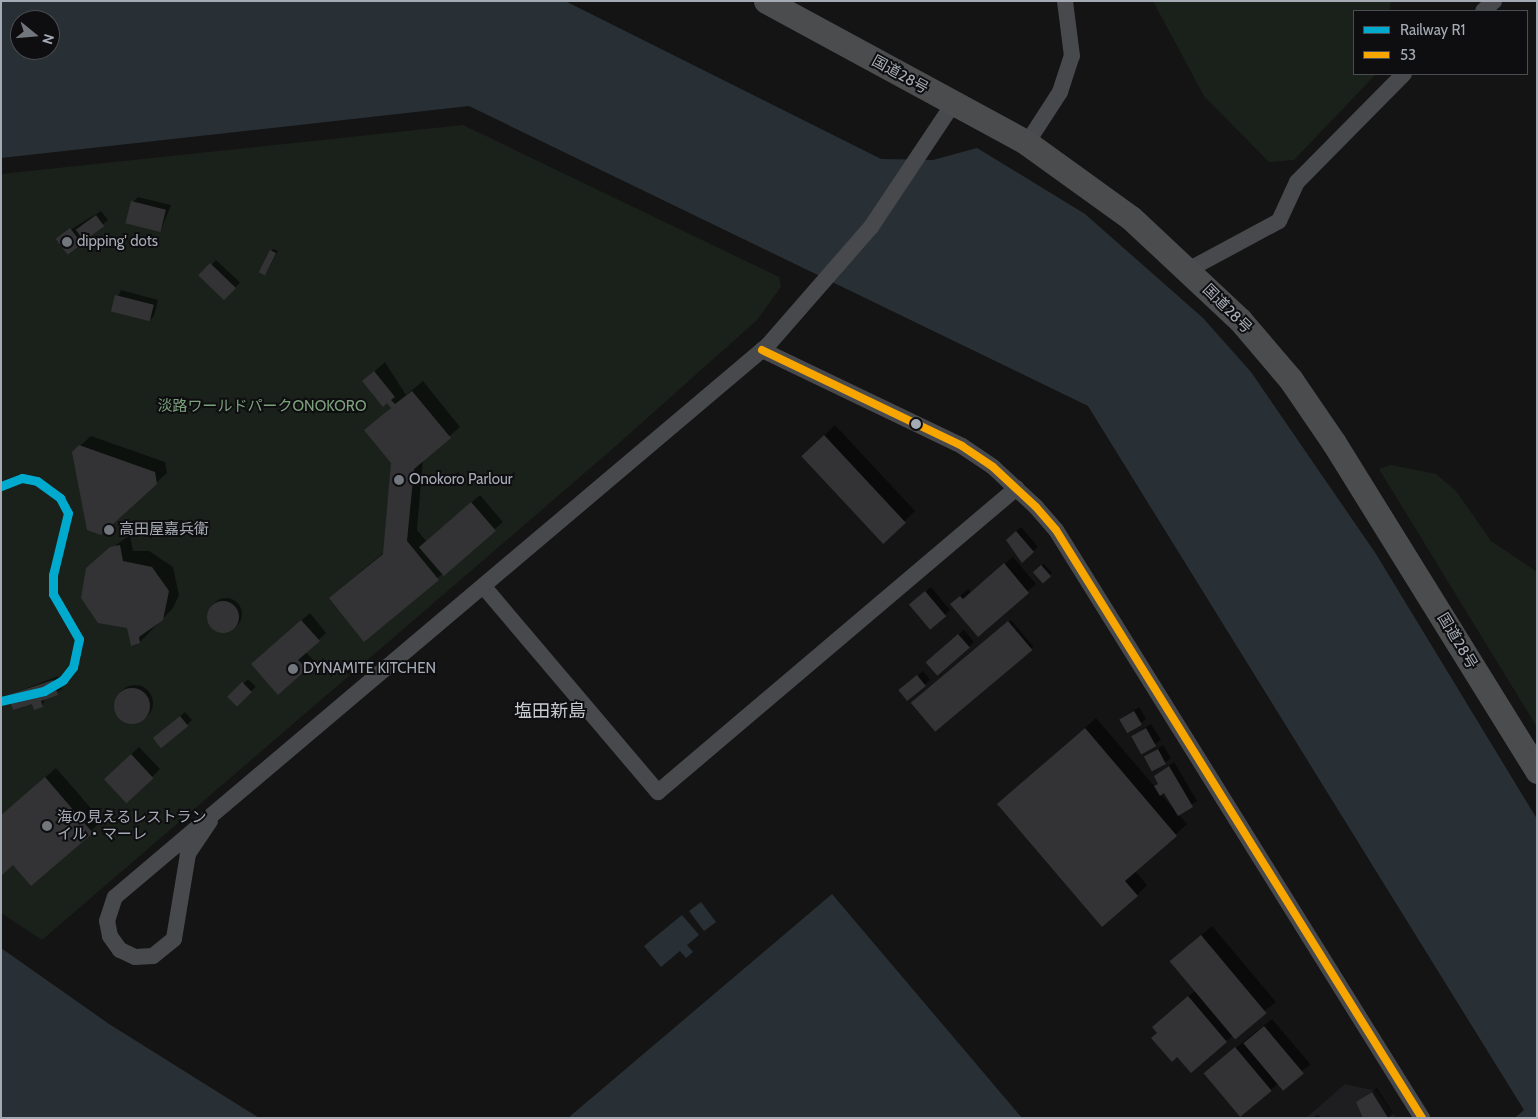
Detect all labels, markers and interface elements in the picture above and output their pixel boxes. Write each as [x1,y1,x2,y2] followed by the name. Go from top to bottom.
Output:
[10,10,60,60] north arrow
[1353,10,1528,75] legend
[1400,21,1465,39] text: Railway R1
[38,32,58,46] text: N
[1400,46,1416,64] text: 53
[869,52,931,98] street label: 国道28号
[77,233,158,251] place label: dipping' dots
[61,236,73,248] marker: dipping' dots
[1199,281,1255,337] street label: 国道28号
[158,398,366,416] park label: 淡路ワールドパークONOKORO
[911,419,921,429] unlabelled marker
[409,471,513,489] place label: Onokoro Parlour
[393,474,405,486] marker: Onokoro Parlour
[119,521,209,539] place label: 高田屋嘉兵衛
[103,524,115,536] marker: 高田屋嘉兵衛
[1433,610,1481,672] street label: 国道28号
[303,660,436,678] place label: DYNAMITE KITCHEN
[287,663,299,675] marker: DYNAMITE KITCHEN
[514,700,586,722] district label: 塩田新島
[57,808,207,843] place label: 海の見えるレストラン イル・マーレ
[41,820,53,832] marker: 海の見えるレストラン イル・マーレ

